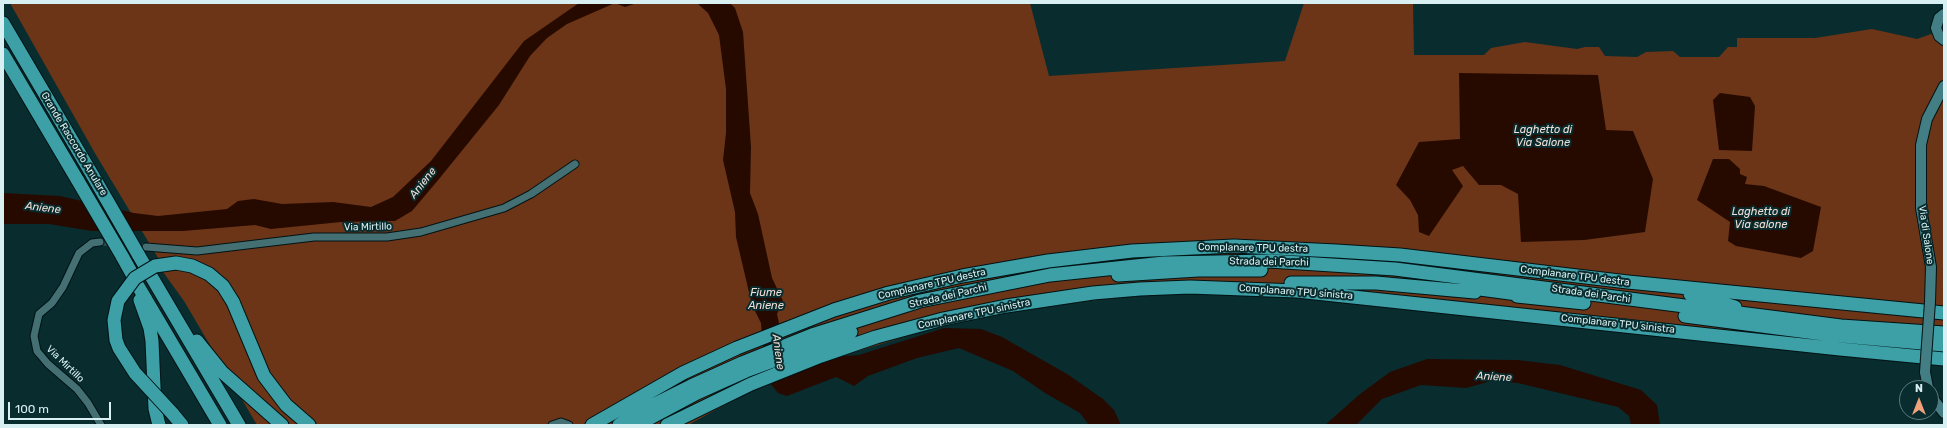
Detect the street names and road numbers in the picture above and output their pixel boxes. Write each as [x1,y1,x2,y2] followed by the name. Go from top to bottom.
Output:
[38,90,110,198] street label: Grande Raccordo Anulare
[1916,205,1936,265] street label: Via di Salone
[344,221,392,233] street label: Via Mirtillo
[1198,241,1308,255] street label: Complanare TPU destra
[1229,255,1309,269] street label: Strada dei Parchi
[1520,263,1630,289] street label: Complanare TPU destra
[877,266,987,302] street label: Complanare TPU destra
[908,281,988,311] street label: Strada dei Parchi
[1238,282,1354,302] street label: Complanare TPU sinistra
[1551,283,1631,305] street label: Strada dei Parchi
[917,296,1031,332] street label: Complanare TPU sinistra
[1560,312,1676,336] street label: Complanare TPU sinistra
[44,343,86,385] street label: Via Mirtillo

